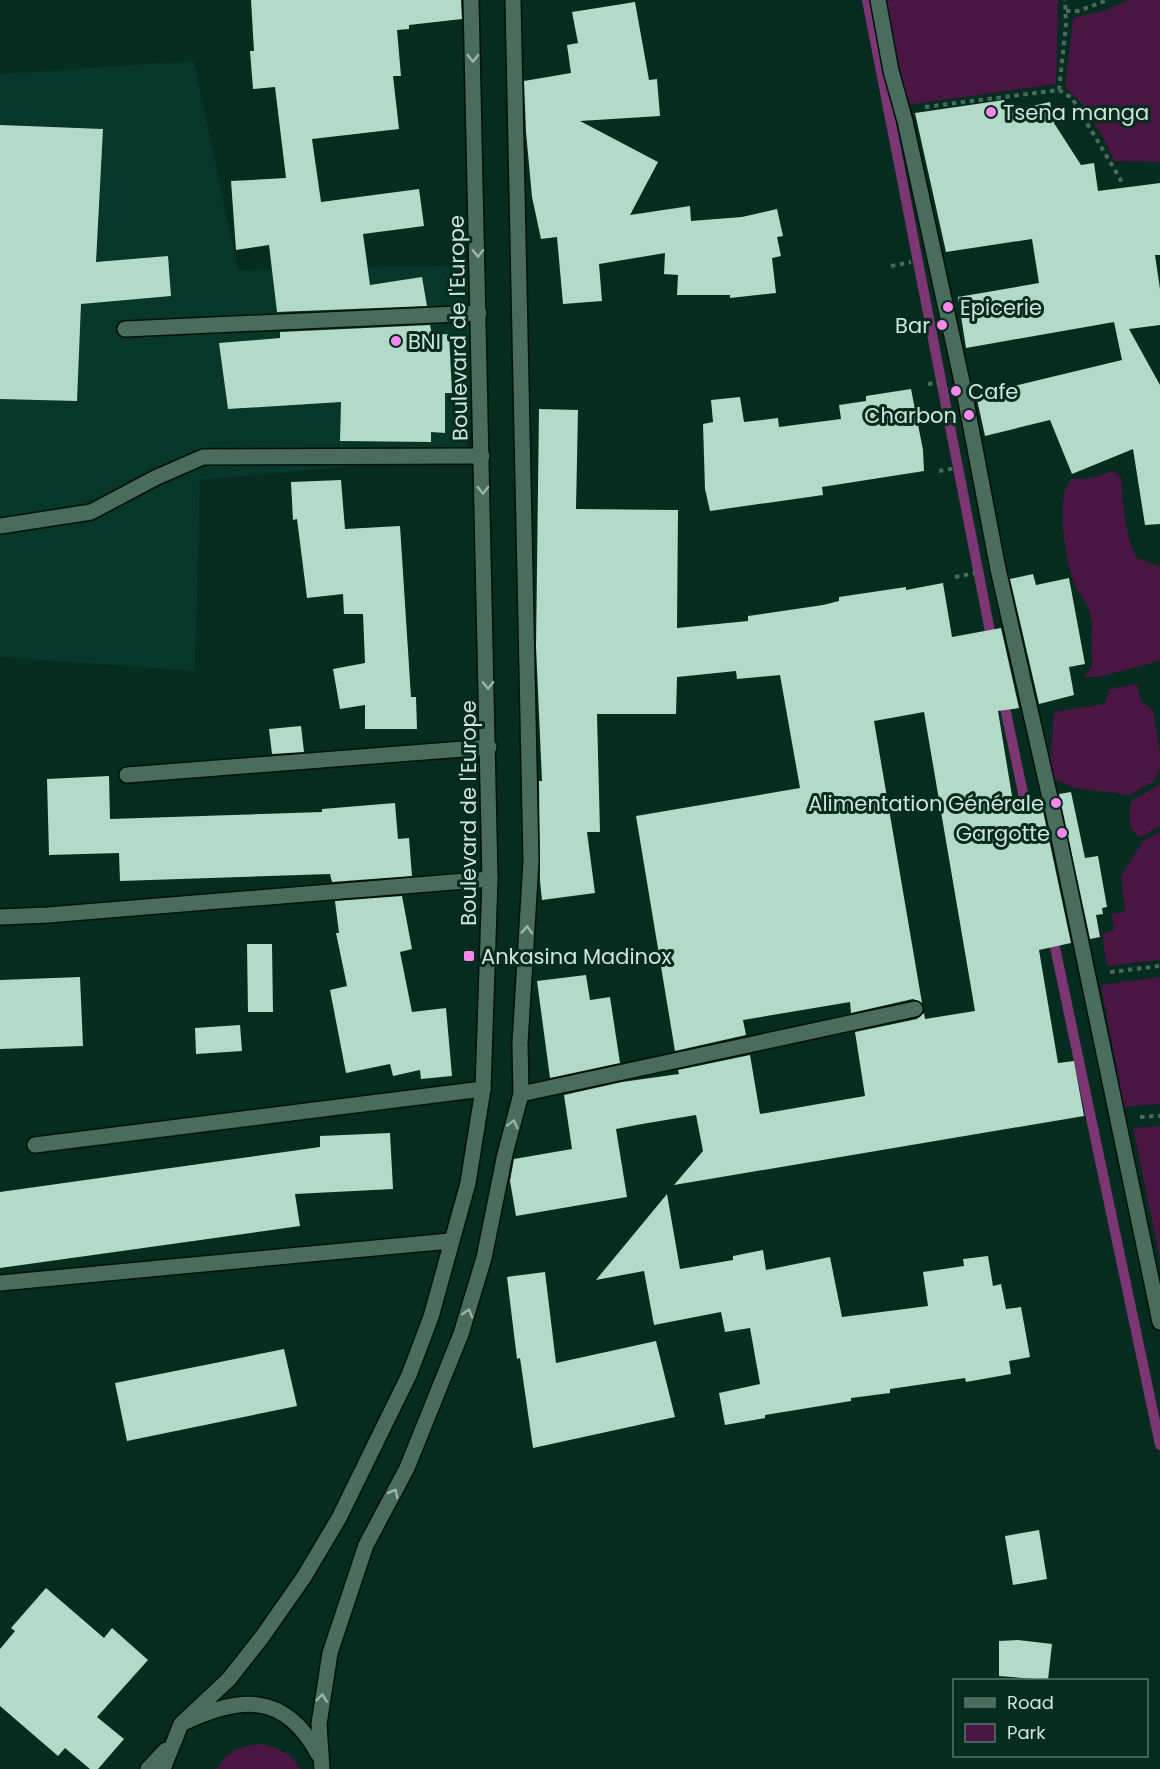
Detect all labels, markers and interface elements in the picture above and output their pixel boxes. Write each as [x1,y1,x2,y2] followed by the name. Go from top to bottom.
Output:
[466,54,479,63] one-way arrow
[1003,98,1149,127] place label: Tsena manga
[984,105,998,119] marker: Tsena manga
[442,215,474,441] street label: Boulevard de l'Europe
[471,249,484,258] one-way arrow
[960,293,1042,322] place label: Epicerie
[941,300,955,314] marker: Epicerie
[895,311,930,340] place label: Bar
[935,318,949,332] marker: Bar
[408,327,441,356] place label: BNI
[389,334,403,348] marker: BNI
[968,377,1018,406] place label: Cafe
[949,384,963,398] marker: Cafe
[864,401,957,430] place label: Charbon
[962,408,976,422] marker: Charbon
[477,486,489,495] one-way arrow
[481,681,494,690] one-way arrow
[454,700,483,926] street label: Boulevard de l'Europe
[808,789,1044,818] place label: Alimentation Générale
[1049,796,1063,810] marker: Alimentation Générale
[956,819,1050,848] place label: Gargotte
[1055,826,1069,840] marker: Gargotte
[520,926,533,935] one-way arrow
[481,942,672,971] place label: Ankasina Madinox
[462,949,476,963] marker: Ankasina Madinox
[505,1119,518,1129] one-way arrow
[461,1308,473,1319] one-way arrow
[386,1489,398,1500] one-way arrow
[953,1679,1148,1757] legend
[1007,1690,1054,1715] text: Road
[315,1694,328,1703] one-way arrow
[1007,1720,1046,1745] text: Park

